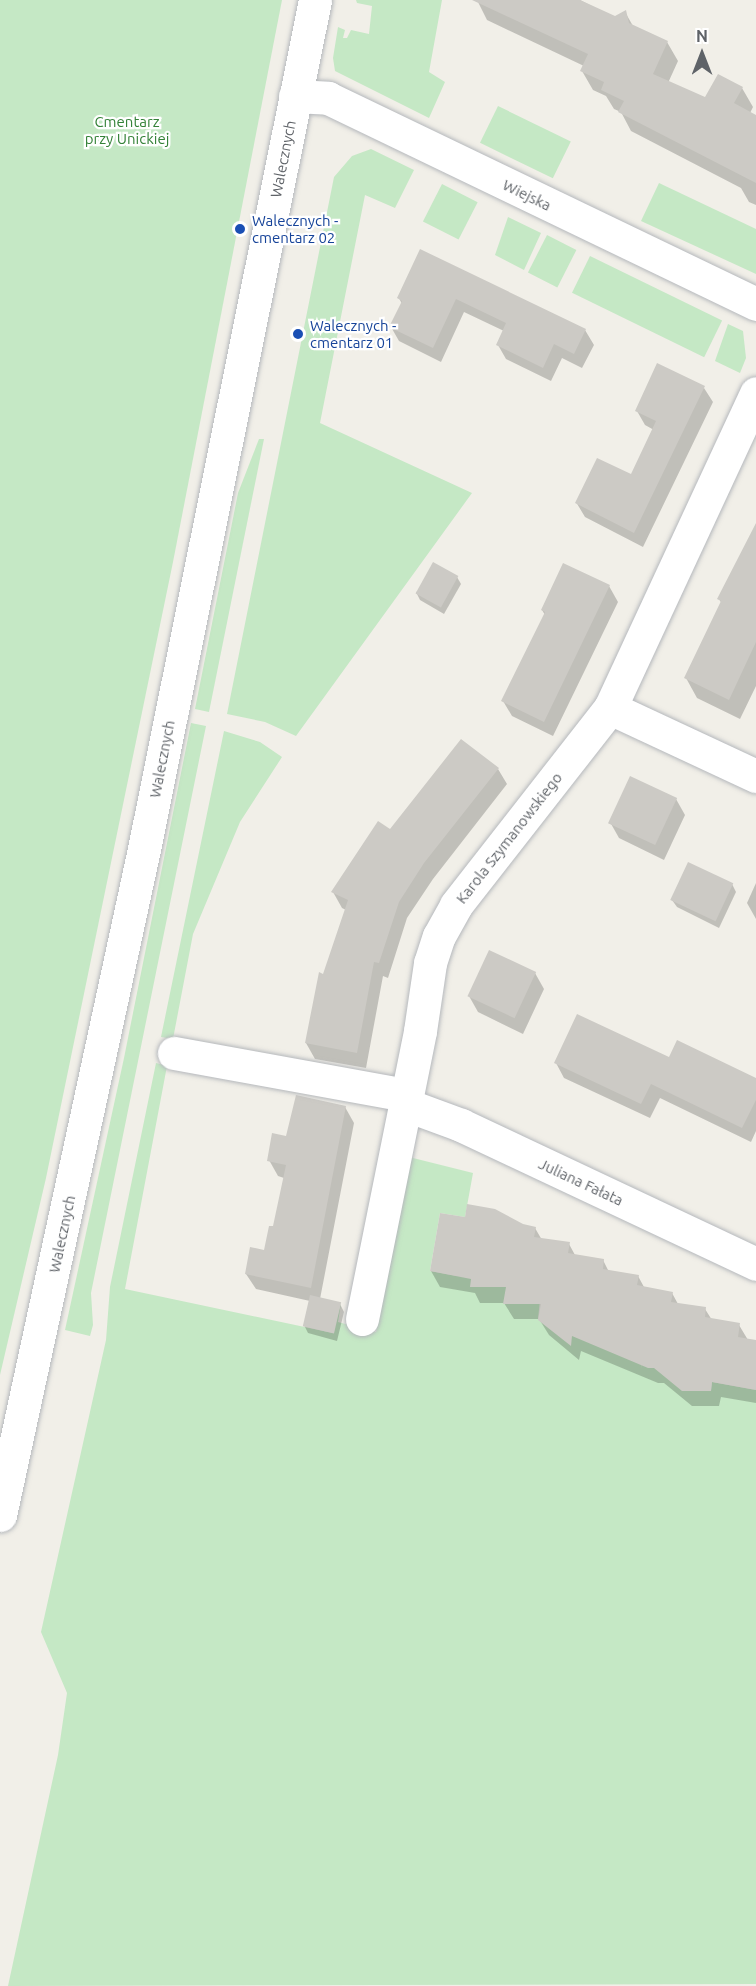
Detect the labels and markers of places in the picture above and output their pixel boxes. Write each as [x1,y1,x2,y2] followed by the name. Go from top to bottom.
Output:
[252,211,338,246] place label: Walecznych - cmentarz 02
[233,222,247,236] marker: Walecznych - cmentarz 02
[310,316,396,351] place label: Walecznych - cmentarz 01
[291,327,305,341] marker: Walecznych - cmentarz 01

